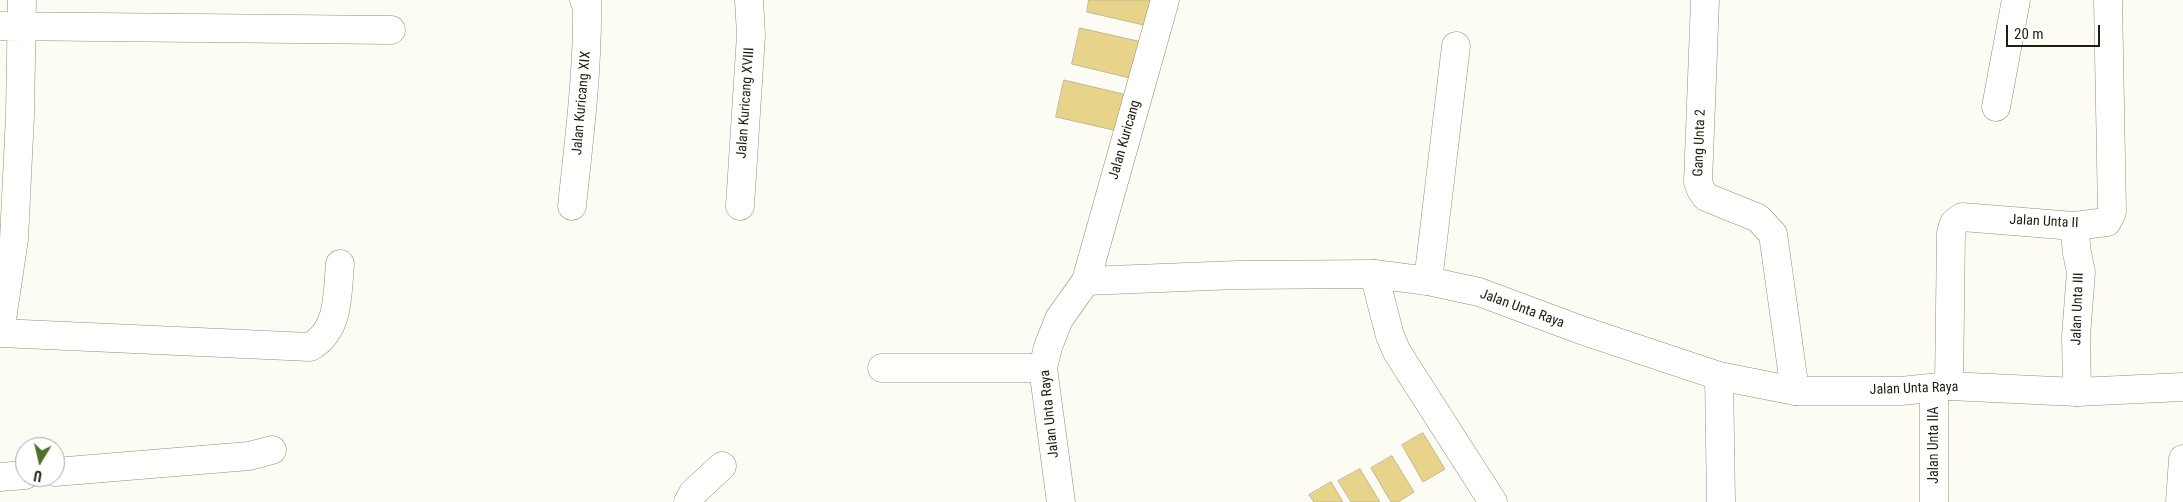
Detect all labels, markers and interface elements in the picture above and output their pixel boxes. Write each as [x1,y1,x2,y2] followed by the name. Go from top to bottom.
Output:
[2008,15,2102,47] scale bar
[2014,25,2044,43] text: 20 m
[734,47,758,159] street label: Jalan Kuricang XVIII
[569,50,595,156] street label: Jalan Kuricang XIX
[1106,98,1144,182] street label: Jalan Kuricang
[1690,109,1710,177] street label: Gang Unta 2
[2009,212,2079,232] street label: Jalan Unta II
[2068,272,2088,346] street label: Jalan Unta III
[1478,286,1566,332] street label: Jalan Unta Raya
[1037,369,1063,459] street label: Jalan Unta Raya
[1869,379,1959,399] street label: Jalan Unta Raya
[1926,406,1942,484] street label: Jalan Unta IIA
[15,437,65,487] north arrow
[33,467,43,484] text: U

